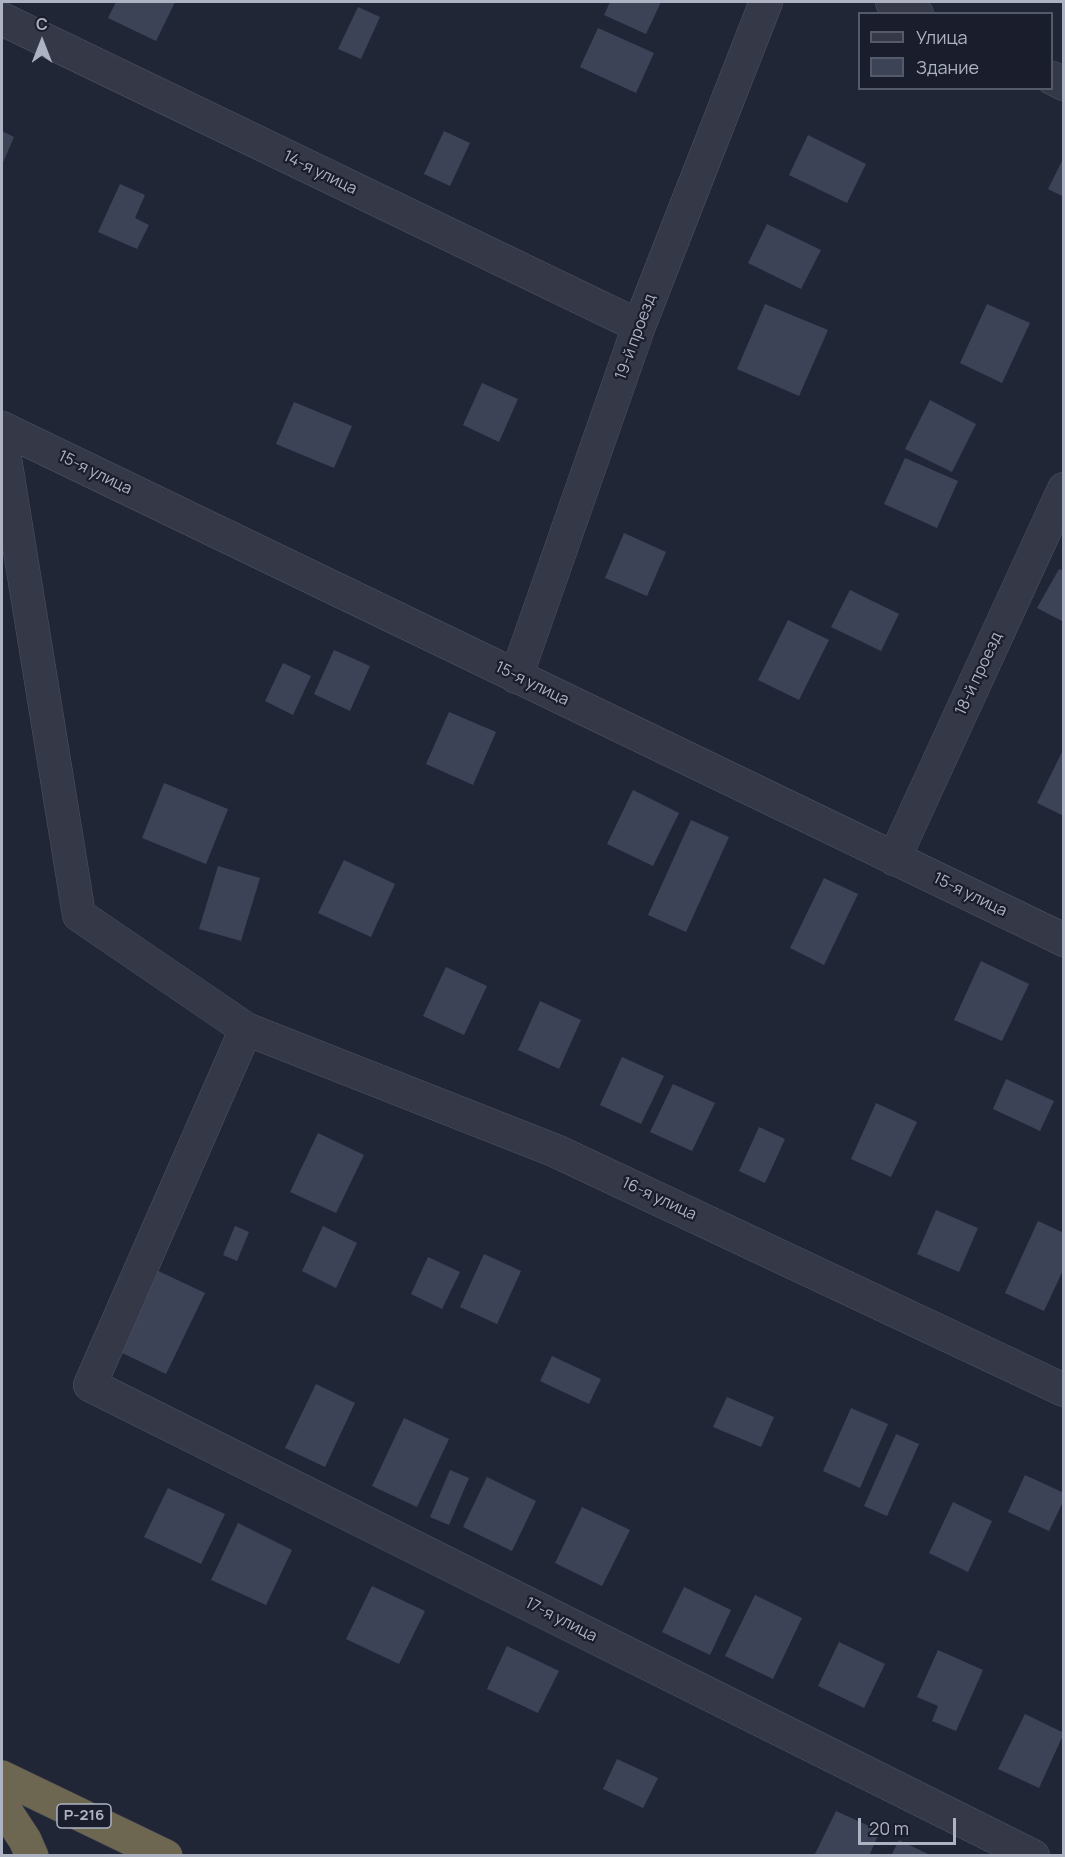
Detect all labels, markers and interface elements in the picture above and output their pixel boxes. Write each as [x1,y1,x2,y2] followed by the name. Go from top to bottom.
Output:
[12,12,72,72] north arrow
[858,12,1053,90] legend
[36,13,48,35] text: С
[916,25,968,49] text: Улица
[916,55,979,79] text: Здание
[280,147,360,199] street label: 14-я улица
[612,291,660,383] street label: 19-й проезд
[55,447,135,499] street label: 15-я улица
[951,629,1007,719] street label: 18-й проезд
[492,658,572,710] street label: 15-я улица
[930,869,1010,921] street label: 15-я улица
[619,1173,699,1225] street label: 16-я улица
[522,1594,600,1646] street label: 17-я улица
[57,1804,111,1828] road number: Р-216
[861,1806,958,1844] scale bar
[869,1816,909,1840] text: 20 m

